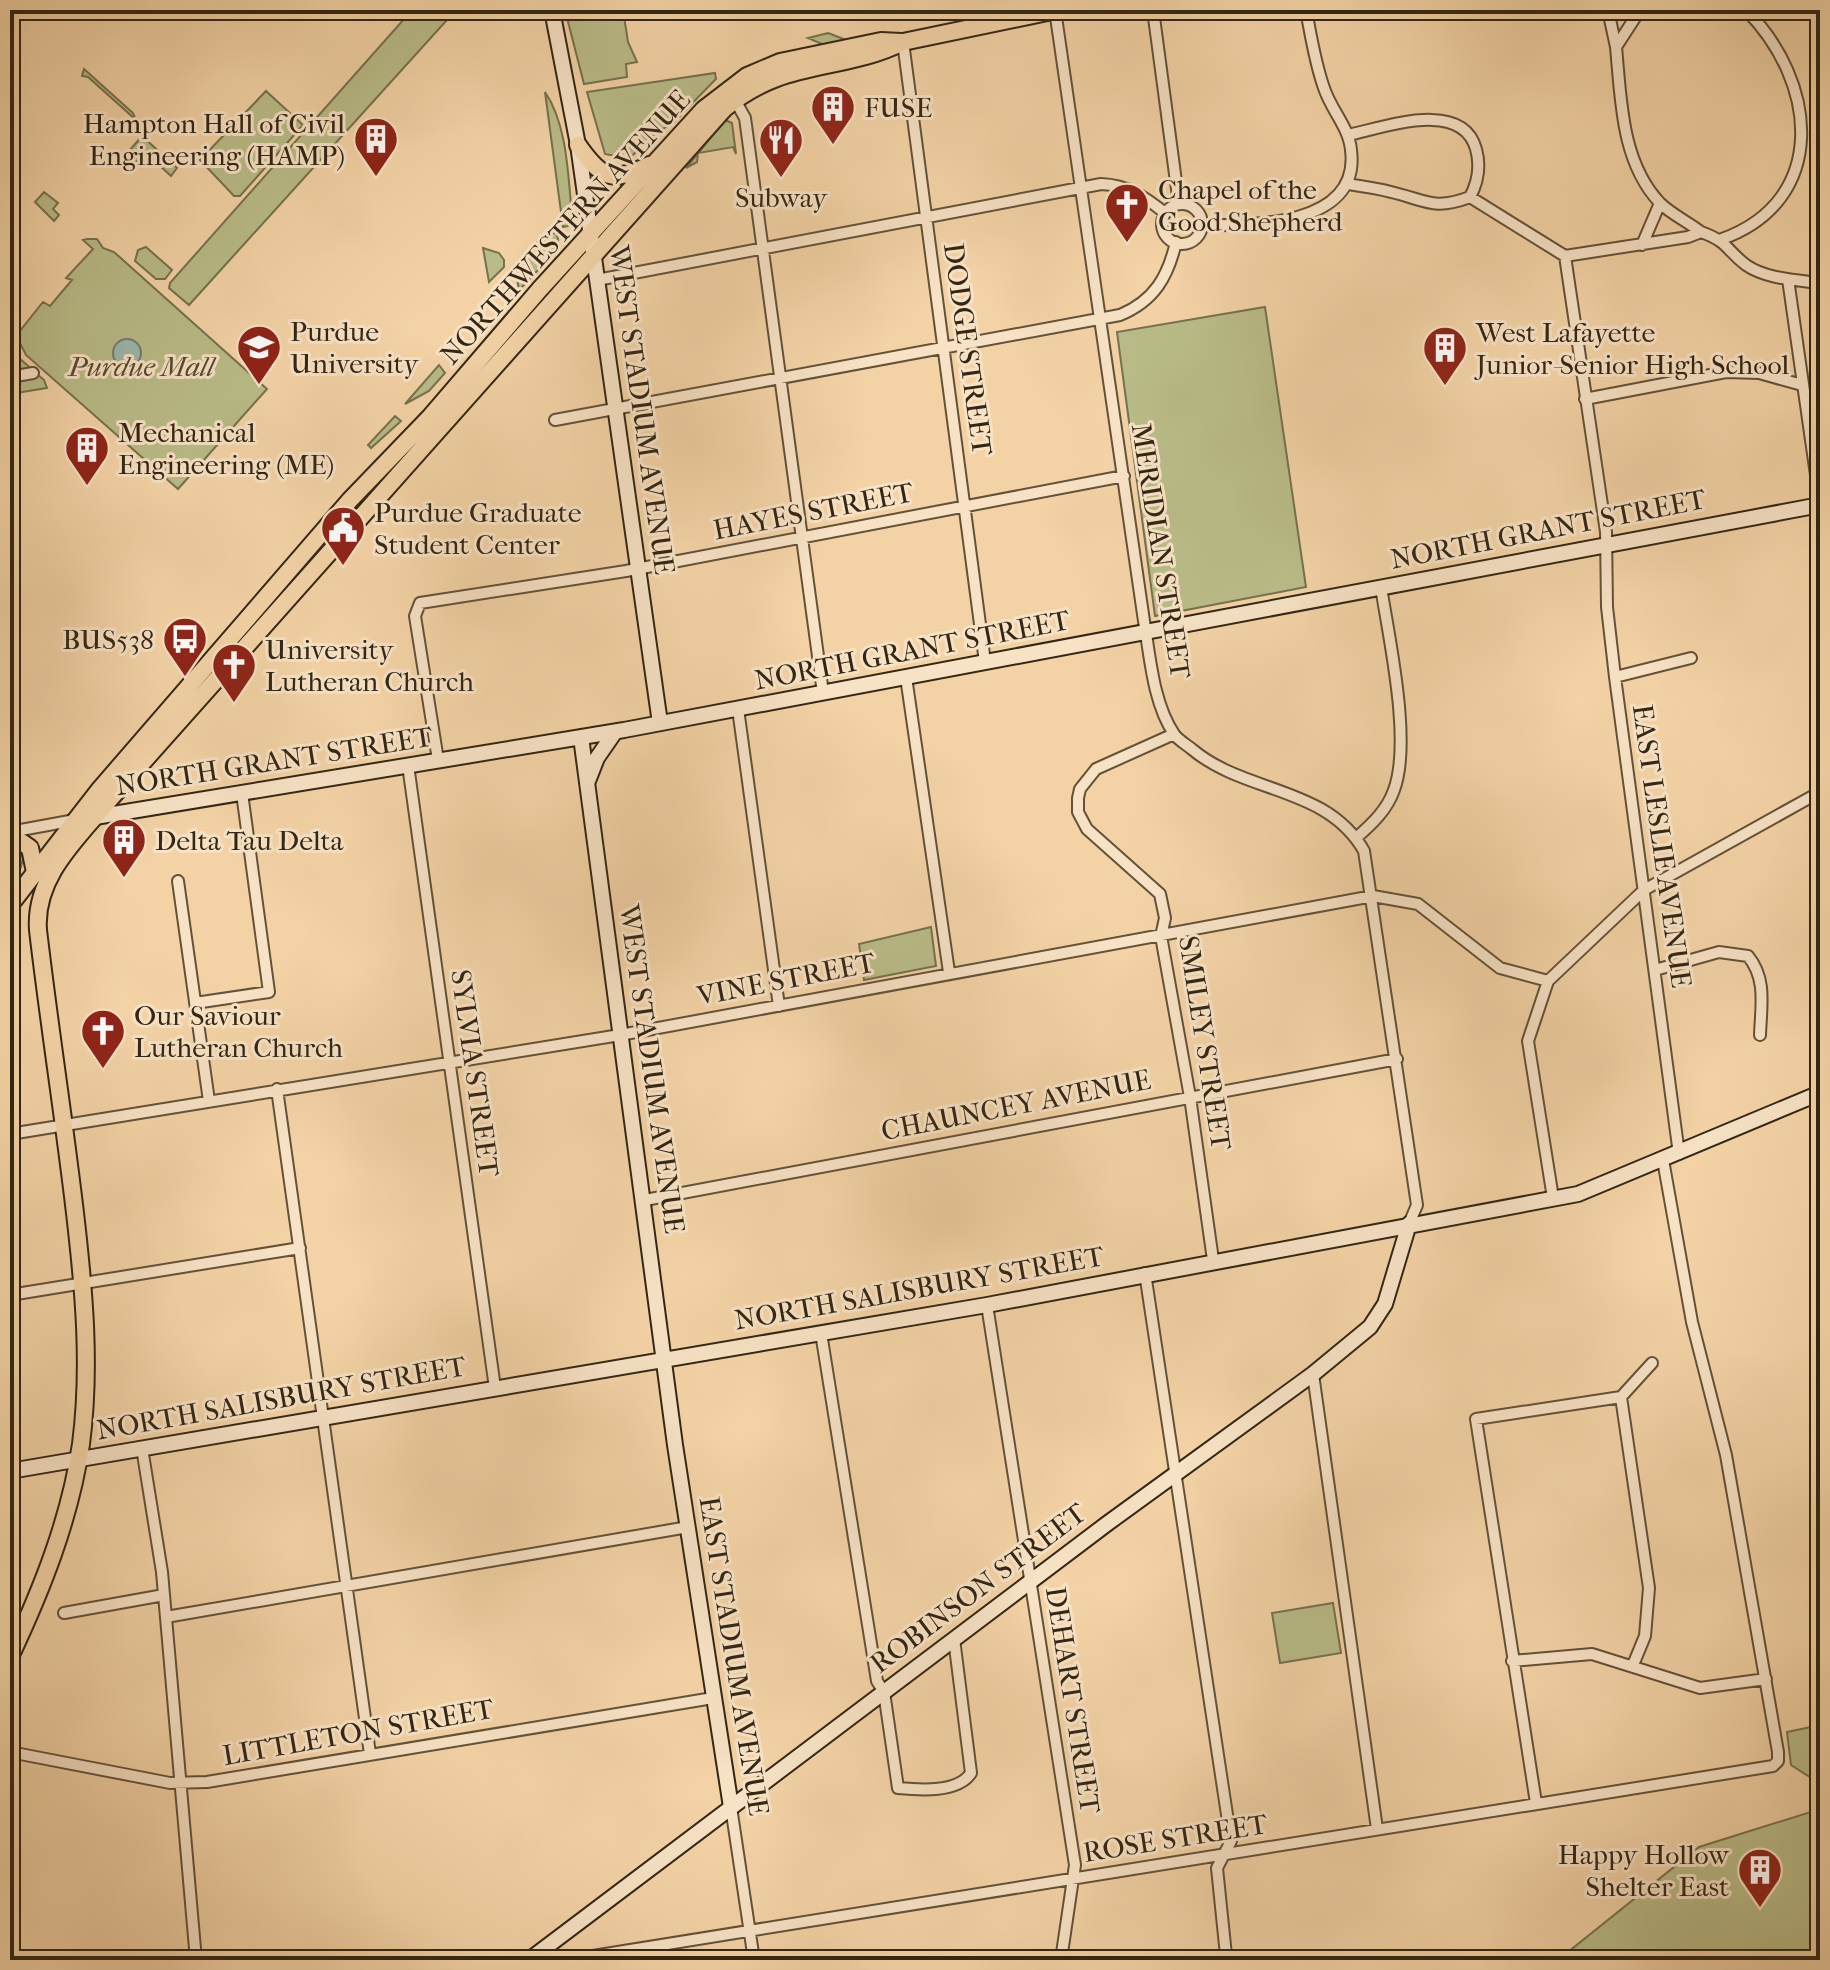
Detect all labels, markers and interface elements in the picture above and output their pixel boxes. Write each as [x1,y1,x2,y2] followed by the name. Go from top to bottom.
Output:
[433,83,697,371] street label: NORTHWESTERN AVENUE
[809,83,857,146] building icon: FUSE
[864,91,932,124] place label: FUSE
[83,107,345,172] place label: Hampton Hall of Civil Engineering (HAMP)
[352,115,400,178] building icon: Hampton Hall of Civil Engineering (HAMP)
[757,116,805,179] restaurant icon: Subway
[1158,173,1343,238] place label: Chapel of the Good Shepherd
[735,181,828,214] place label: Subway
[1103,181,1151,244] church icon: Chapel of the Good Shepherd
[937,241,999,458] street label: DODGE STREET
[602,242,681,577] street label: WEST STADIUM AVENUE
[290,315,419,380] place label: Purdue University
[1474,316,1789,381] place label: West Lafayette Junior-Senior High School
[235,323,283,386] school or university icon: Purdue University
[1421,324,1469,387] building icon: West Lafayette Junior-Senior High School
[66,350,217,383] park label: Purdue Mall
[118,416,334,481] place label: Mechanical Engineering (ME)
[1125,421,1198,682] street label: MERIDIAN STREET
[63,424,111,487] building icon: Mechanical Engineering (ME)
[710,475,917,547] street label: HAYES STREET
[1388,482,1709,576] street label: NORTH GRANT STREET
[374,496,582,561] place label: Purdue Graduate Student Center
[319,504,367,567] public building icon: Purdue Graduate Student Center
[752,603,1073,697] street label: NORTH GRANT STREET
[161,615,209,678] bus stop icon: BUS538
[62,623,154,656] place label: BUS538
[265,633,474,698] place label: University Lutheran Church
[210,641,258,704] church icon: University Lutheran Church
[1626,702,1698,990] street label: EAST LESLIE AVENUE
[113,719,436,802] street label: NORTH GRANT STREET
[100,816,148,879] building icon: Delta Tau Delta
[155,824,344,857] place label: Delta Tau Delta
[612,901,691,1236] street label: WEST STADIUM AVENUE
[1172,933,1238,1154] street label: SMILEY STREET
[693,945,879,1013] street label: VINE STREET
[444,967,506,1180] street label: SYLVIA STREET
[134,999,343,1064] place label: Our Saviour Lutheran Church
[79,1007,127,1070] church icon: Our Saviour Lutheran Church
[878,1063,1154,1147] street label: CHAUNCEY AVENUE
[732,1239,1107,1337] street label: NORTH SALISBURY STREET
[94,1349,469,1447] street label: NORTH SALISBURY STREET
[692,1494,776,1818] street label: EAST STADIUM AVENUE
[864,1495,1093,1680] street label: ROBINSON STREET
[1039,1584,1107,1817] street label: DEHART STREET
[220,1692,497,1772] street label: LITTLETON STREET
[1081,1807,1270,1869] street label: ROSE STREET
[1558,1838,1730,1903] place label: Happy Hollow Shelter East
[1736,1846,1784,1909] building icon: Happy Hollow Shelter East

